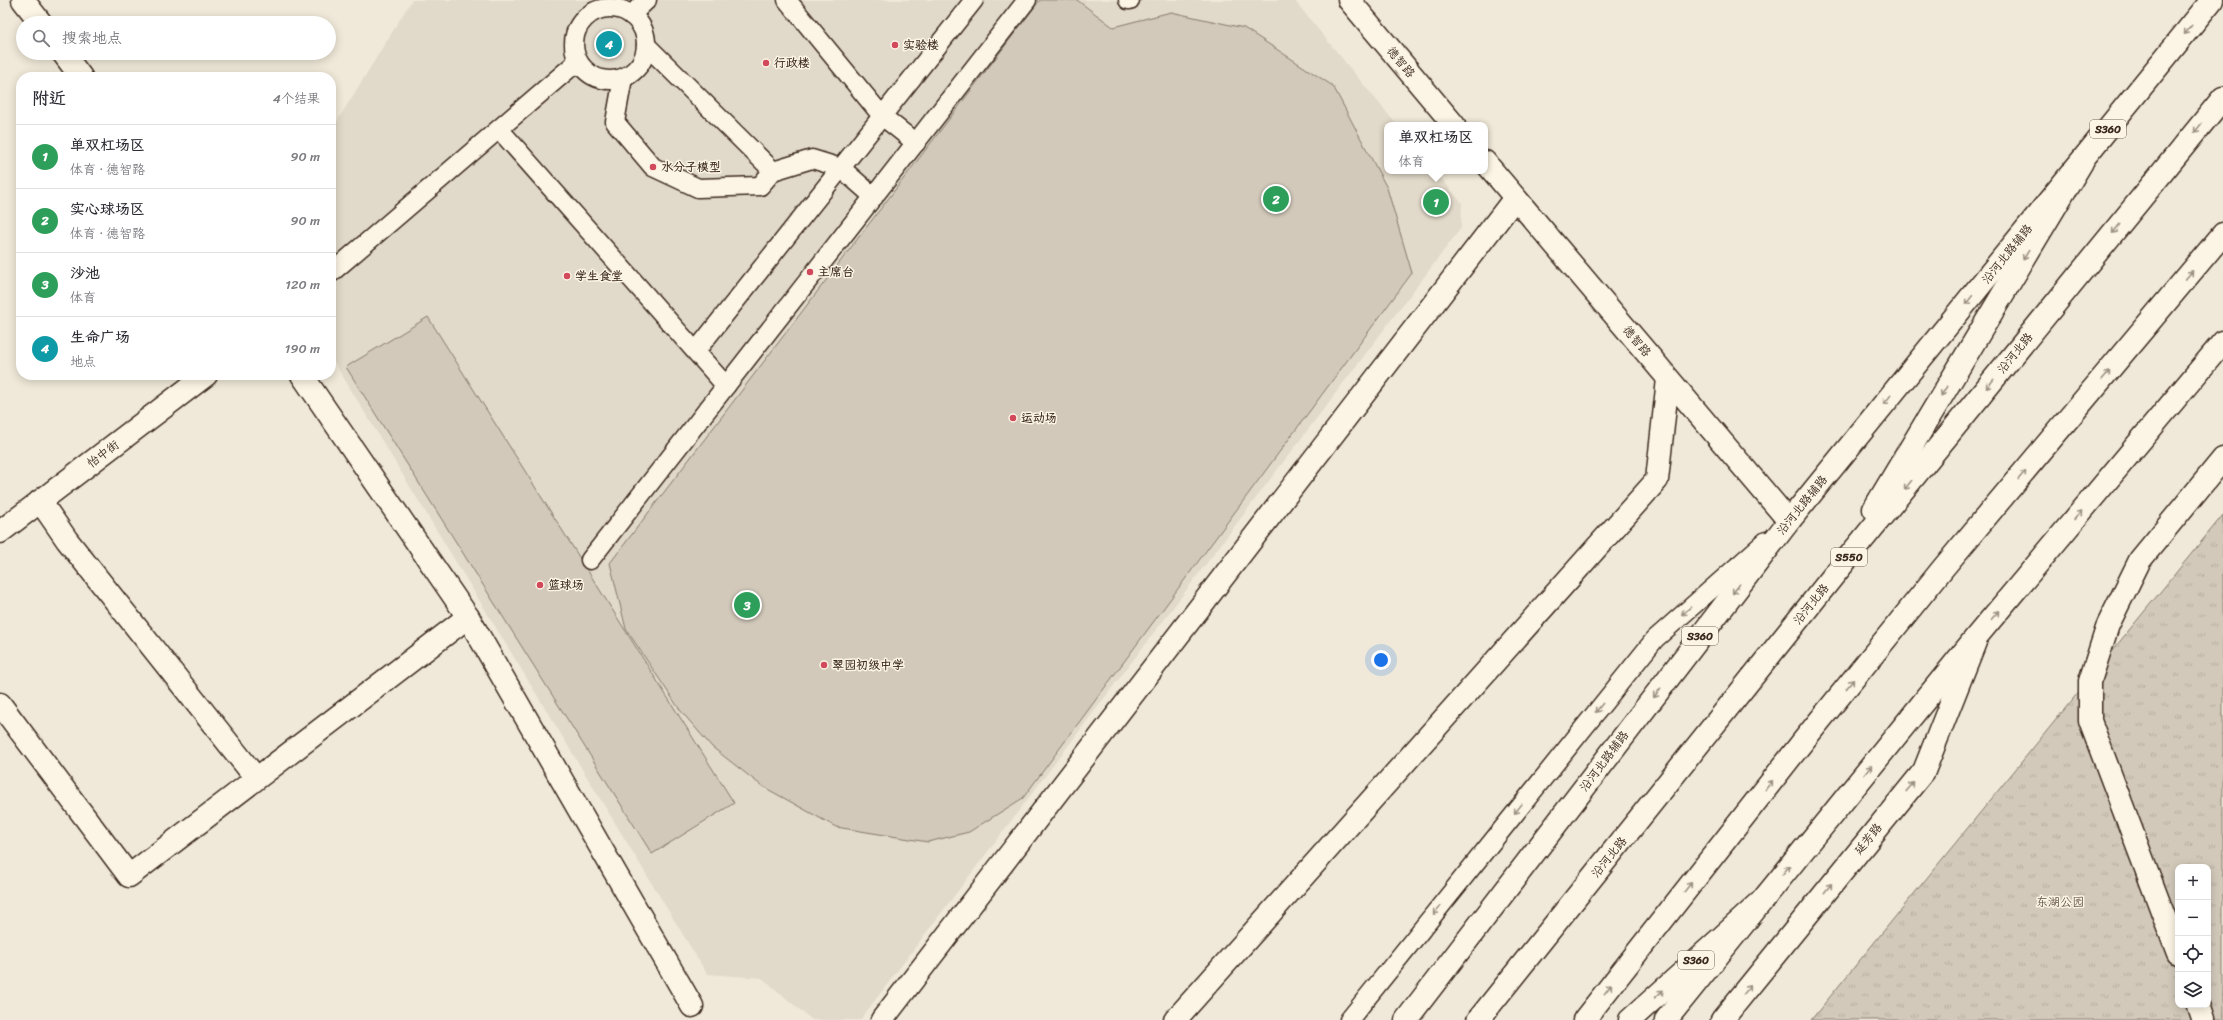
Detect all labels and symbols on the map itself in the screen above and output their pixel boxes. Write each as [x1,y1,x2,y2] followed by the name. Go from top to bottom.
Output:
[2183,25,2192,36] one-way arrow
[596,29,622,59] pin: 4
[903,34,939,56] place label: 实验楼
[890,40,900,50] marker: 实验楼
[1381,41,1421,83] street label: 德智路
[774,52,810,74] place label: 行政楼
[761,58,771,68] marker: 行政楼
[2090,120,2126,138] road number: S360
[2194,123,2203,133] one-way arrow
[661,156,721,178] place label: 水分子模型
[648,162,658,172] marker: 水分子模型
[1263,184,1289,214] pin: 2
[1423,187,1449,217] pin: 1
[1976,219,2038,289] street label: 沿河北路辅路
[2112,223,2121,234] one-way arrow
[2021,249,2029,261] one-way arrow
[818,261,854,283] place label: 主席台
[575,265,623,287] place label: 学生食堂
[805,267,815,277] marker: 主席台
[2184,270,2193,280] one-way arrow
[562,271,572,281] marker: 学生食堂
[1965,294,1974,305] one-way arrow
[1617,320,1657,362] street label: 德智路
[1991,327,2039,379] street label: 沿河北路
[2101,370,2110,380] one-way arrow
[1986,378,1994,389] one-way arrow
[1940,385,1948,397] one-way arrow
[1883,395,1892,406] one-way arrow
[1021,407,1057,429] place label: 运动场
[1008,413,1018,423] marker: 运动场
[82,434,124,474] street label: 怡中街
[2018,469,2027,480] one-way arrow
[1771,470,1833,540] street label: 沿河北路辅路
[1903,479,1912,490] one-way arrow
[2074,510,2083,520] one-way arrow
[1831,548,1867,566] road number: S550
[548,574,584,596] place label: 篮球场
[1787,578,1835,630] street label: 沿河北路
[535,580,545,590] marker: 篮球场
[1732,584,1740,595] one-way arrow
[734,590,760,620] pin: 3
[1681,606,1691,616] one-way arrow
[1990,609,1999,620] one-way arrow
[1682,627,1718,645] road number: S360
[1371,650,1391,670] your location
[832,654,904,676] place label: 翠园初级中学
[819,660,829,670] marker: 翠园初级中学
[1846,678,1854,689] one-way arrow
[1653,687,1661,698] one-way arrow
[1595,702,1604,713] one-way arrow
[1574,726,1634,796] street label: 沿河北路辅路
[1864,764,1873,775] one-way arrow
[1764,780,1773,791] one-way arrow
[1906,782,1915,793] one-way arrow
[1514,804,1523,814] one-way arrow
[1848,818,1888,860] street label: 延芳路
[1585,831,1633,883] street label: 沿河北路
[1782,865,1791,876] one-way arrow
[1684,882,1693,893] one-way arrow
[1824,883,1832,894] one-way arrow
[2036,891,2084,913] park label: 东湖公园
[1432,905,1441,916] one-way arrow
[1678,951,1714,969] road number: S360
[1604,984,1612,995] one-way arrow
[1742,984,1751,995] one-way arrow
[1654,989,1664,998] one-way arrow

